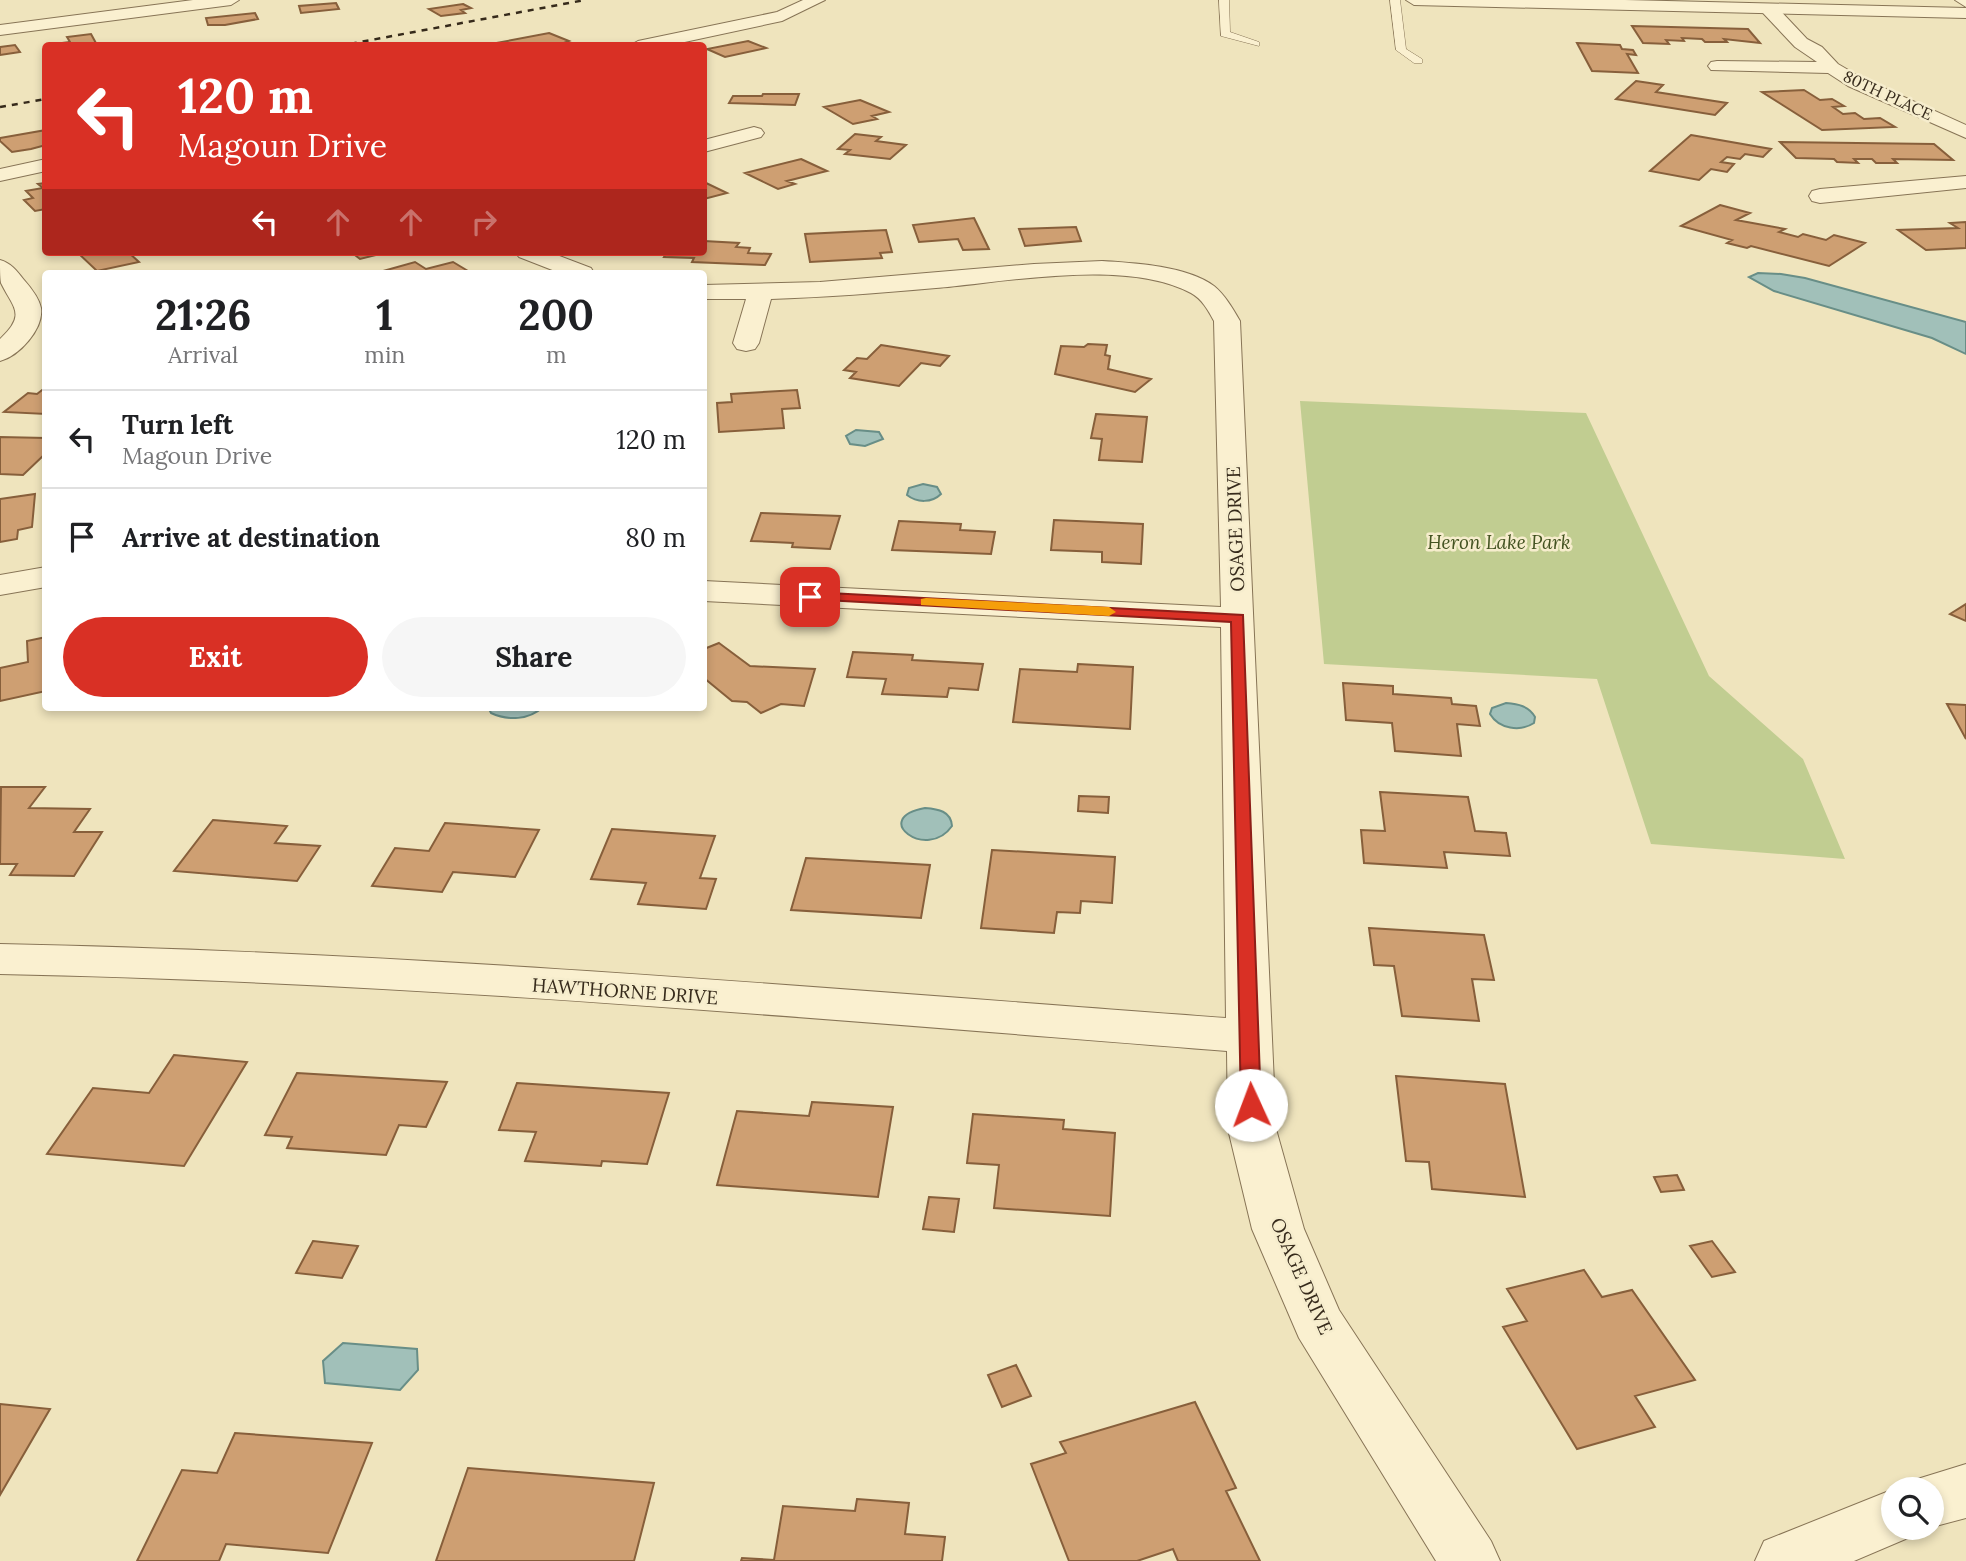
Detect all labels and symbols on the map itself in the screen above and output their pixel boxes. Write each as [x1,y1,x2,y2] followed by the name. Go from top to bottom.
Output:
[1840,66,1936,124] street label: 80TH PLACE
[1221,466,1249,592] street label: OSAGE DRIVE
[1427,530,1571,554] park label: Heron Lake Park
[780,567,840,627] pin
[531,973,719,1009] street label: HAWTHORNE DRIVE
[1214,1068,1288,1142] position arrow
[1266,1214,1338,1338] street label: OSAGE DRIVE

